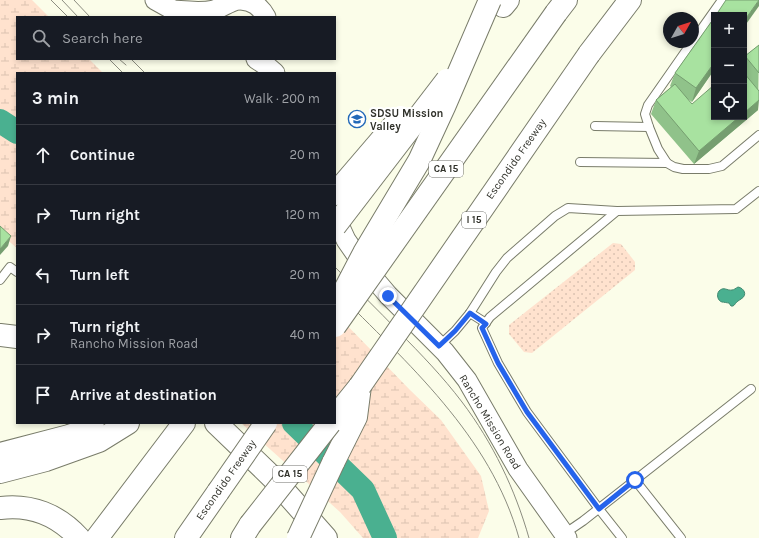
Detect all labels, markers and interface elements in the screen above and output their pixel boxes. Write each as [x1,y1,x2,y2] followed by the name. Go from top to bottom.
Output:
[663,12,699,48] north arrow
[711,12,747,120] map controls
[711,12,747,48] button: +
[16,16,336,60] search box
[30,27,52,49] icon: search
[62,29,143,47] text: Search here
[711,48,747,84] button: −
[711,84,747,120] button: locate
[32,88,79,108] text: 3 min
[244,91,320,106] text: Walk · 200 m
[370,107,443,133] place label: SDSU Mission Valley
[347,109,367,129] school or university icon: SDSU Mission Valley
[483,116,549,202] street label: Escondido Freeway
[32,144,54,166] icon: ahead
[70,146,135,164] text: Continue
[290,147,320,162] text: 20 m
[429,161,463,177] road number: CA 15
[32,204,54,226] icon: right
[70,206,140,224] text: Turn right
[285,207,320,222] text: 120 m
[462,212,486,228] road number: I 15
[32,264,54,286] icon: left
[70,266,129,284] text: Turn left
[290,267,320,282] text: 20 m
[379,287,397,305] route end
[70,318,140,336] text: Turn right
[32,324,54,346] icon: right
[290,327,320,342] text: 40 m
[70,336,198,351] text: Rancho Mission Road
[457,372,523,472] street label: Rancho Mission Road
[32,384,54,406] icon: arrive
[70,386,217,404] text: Arrive at destination
[193,437,259,523] street label: Escondido Freeway
[273,466,307,482] road number: CA 15
[626,471,644,489] route start

